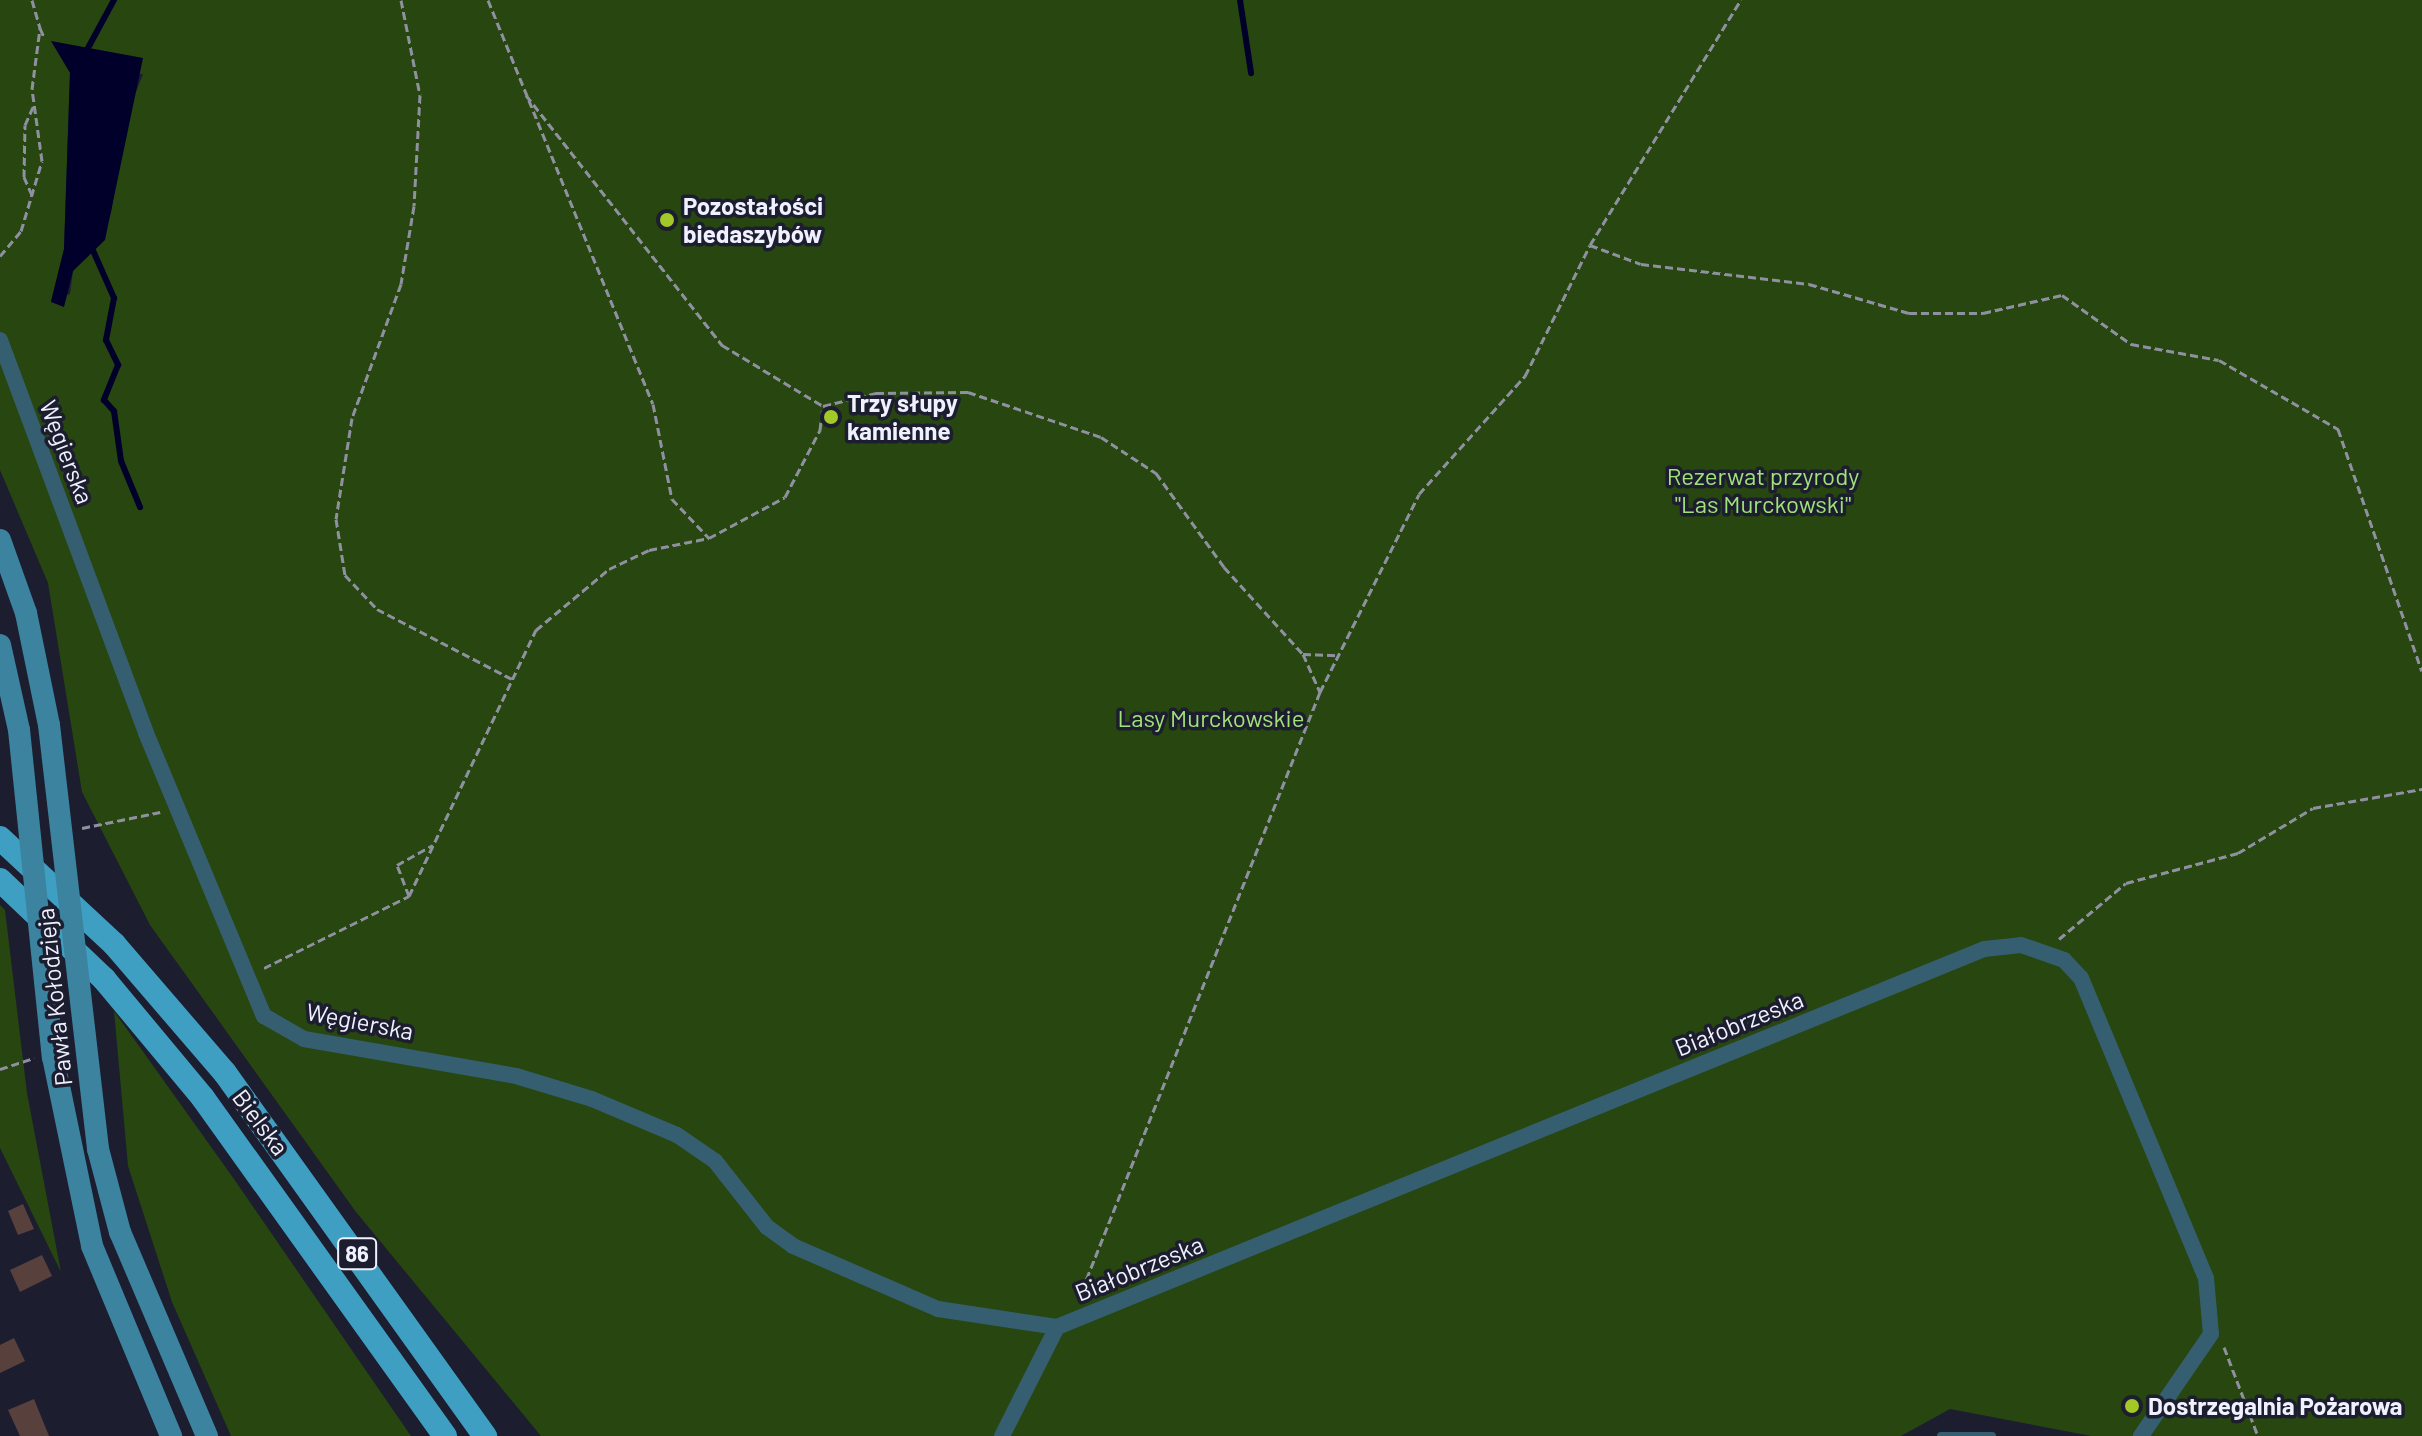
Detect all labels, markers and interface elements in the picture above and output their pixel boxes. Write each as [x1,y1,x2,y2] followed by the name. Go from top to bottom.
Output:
[683,192,823,248] place label: Pozostałości biedaszybów
[658,211,676,229] marker: Pozostałości biedaszybów
[847,389,958,445] place label: Trzy słupy kamienne
[34,396,100,508] street label: Węgierska
[822,408,840,426] marker: Trzy słupy kamienne
[1667,462,1859,518] park label: Rezerwat przyrody "Las Murckowski"
[1118,704,1304,732] park label: Lasy Murckowskie
[30,907,78,1087] street label: Pawła Kołodzieja
[1671,984,1807,1062] street label: Białobrzeska
[304,996,416,1046] street label: Węgierska
[227,1083,295,1161] street label: Bielska
[1071,1229,1207,1307] street label: Białobrzeska
[337,1236,377,1272] road number: 86
[2148,1392,2403,1420] place label: Dostrzegalnia Pożarowa
[2123,1397,2141,1415] marker: Dostrzegalnia Pożarowa

